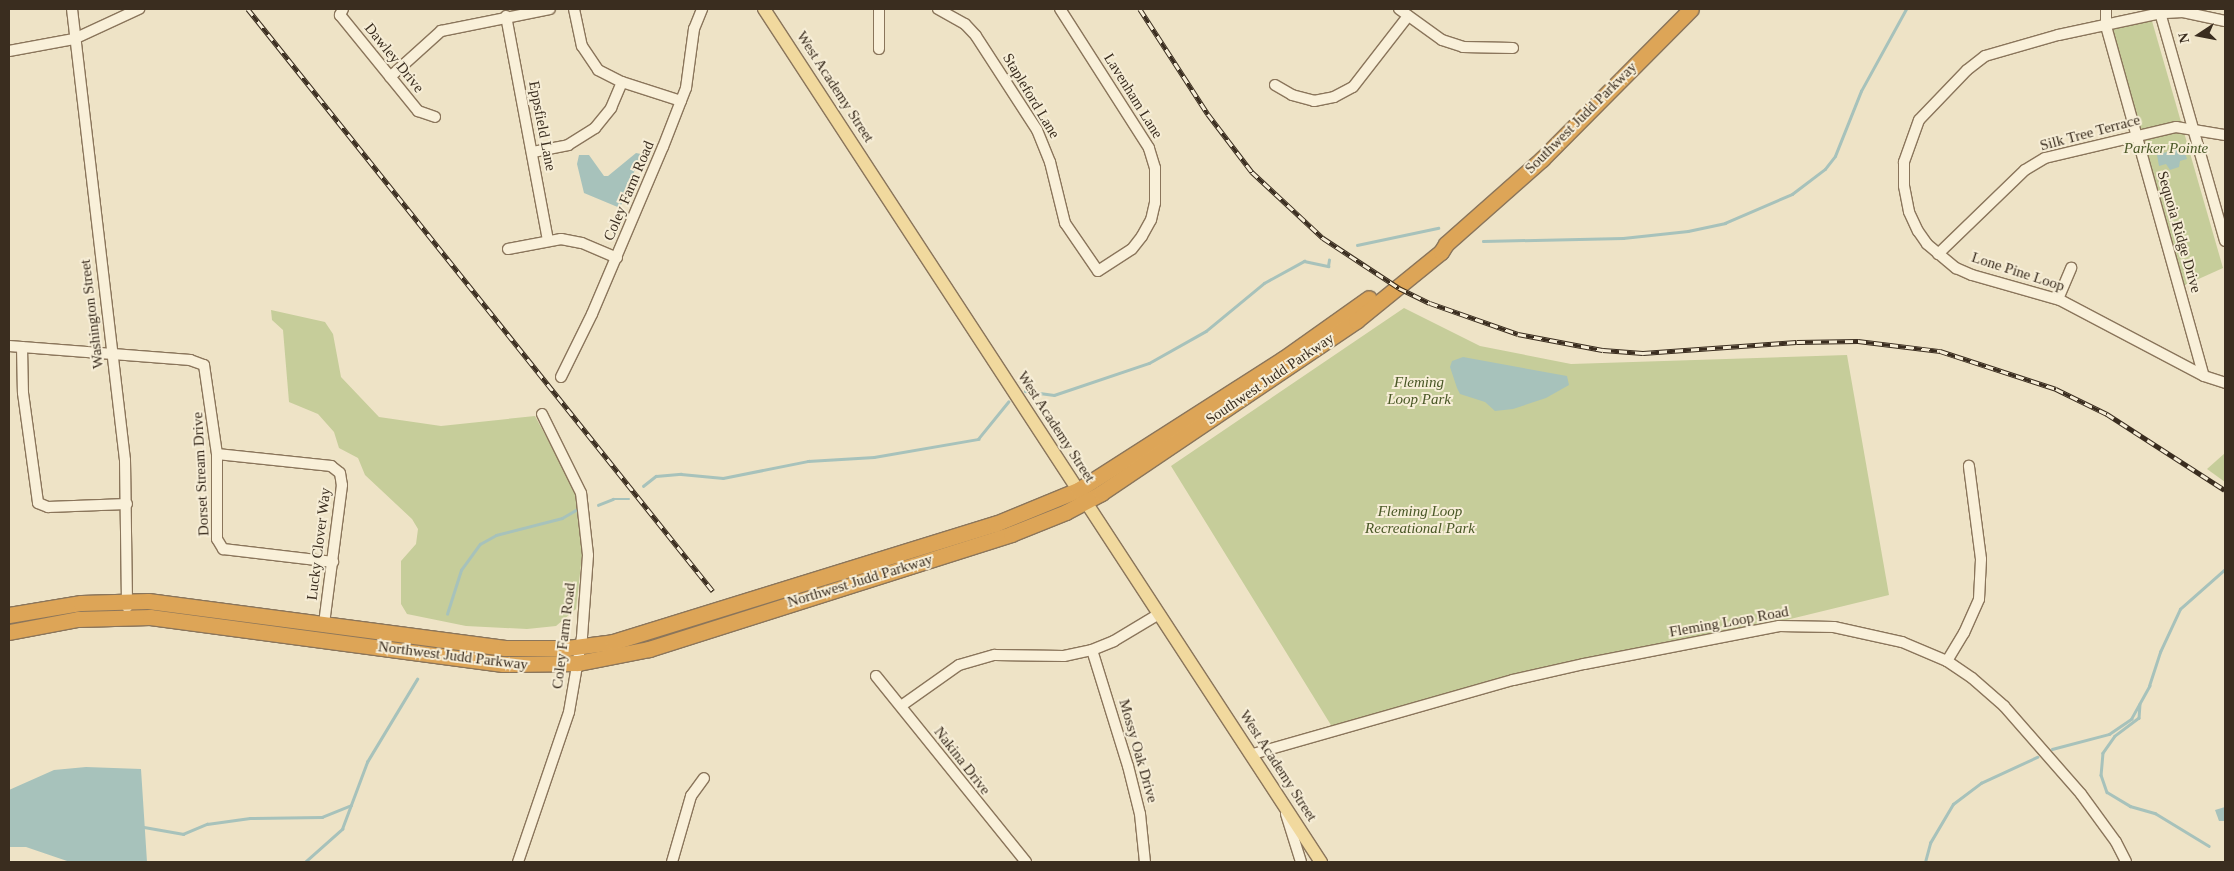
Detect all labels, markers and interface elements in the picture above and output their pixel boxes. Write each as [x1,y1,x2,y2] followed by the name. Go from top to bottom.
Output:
[2174,10,2224,60] north arrow
[360,19,428,97] street label: Dawley Drive
[792,28,878,146] street label: West Academy Street
[2175,32,2192,44] text: N
[999,50,1063,142] street label: Stapleford Lane
[1100,50,1166,142] street label: Lavenham Lane
[1521,58,1641,178] street label: Southwest Judd Parkway
[524,80,560,172] street label: Eppsfield Lane
[2038,111,2142,155] street label: Silk Tree Terrace
[600,138,658,244] street label: Coley Farm Road
[2124,140,2208,158] park label: Parker Pointe
[2153,169,2205,295] street label: Sequoia Ridge Drive
[1969,249,2067,295] street label: Lone Pine Loop
[76,258,108,370] street label: Washington Street
[1202,329,1338,429] street label: Southwest Judd Parkway
[1013,368,1099,486] street label: West Academy Street
[1387,373,1451,408] park label: Fleming Loop Park
[189,412,213,536] street label: Dorset Stream Drive
[303,486,335,602] street label: Lucky Clover Way
[1365,502,1475,537] park label: Fleming Loop Recreational Park
[785,550,935,612] street label: Northwest Judd Parkway
[549,582,579,690] street label: Coley Farm Road
[1668,603,1790,641] street label: Fleming Loop Road
[377,638,529,674] street label: Northwest Judd Parkway
[1115,697,1161,805] street label: Mossy Oak Drive
[1235,707,1321,825] street label: West Academy Street
[930,723,994,799] street label: Nakina Drive

